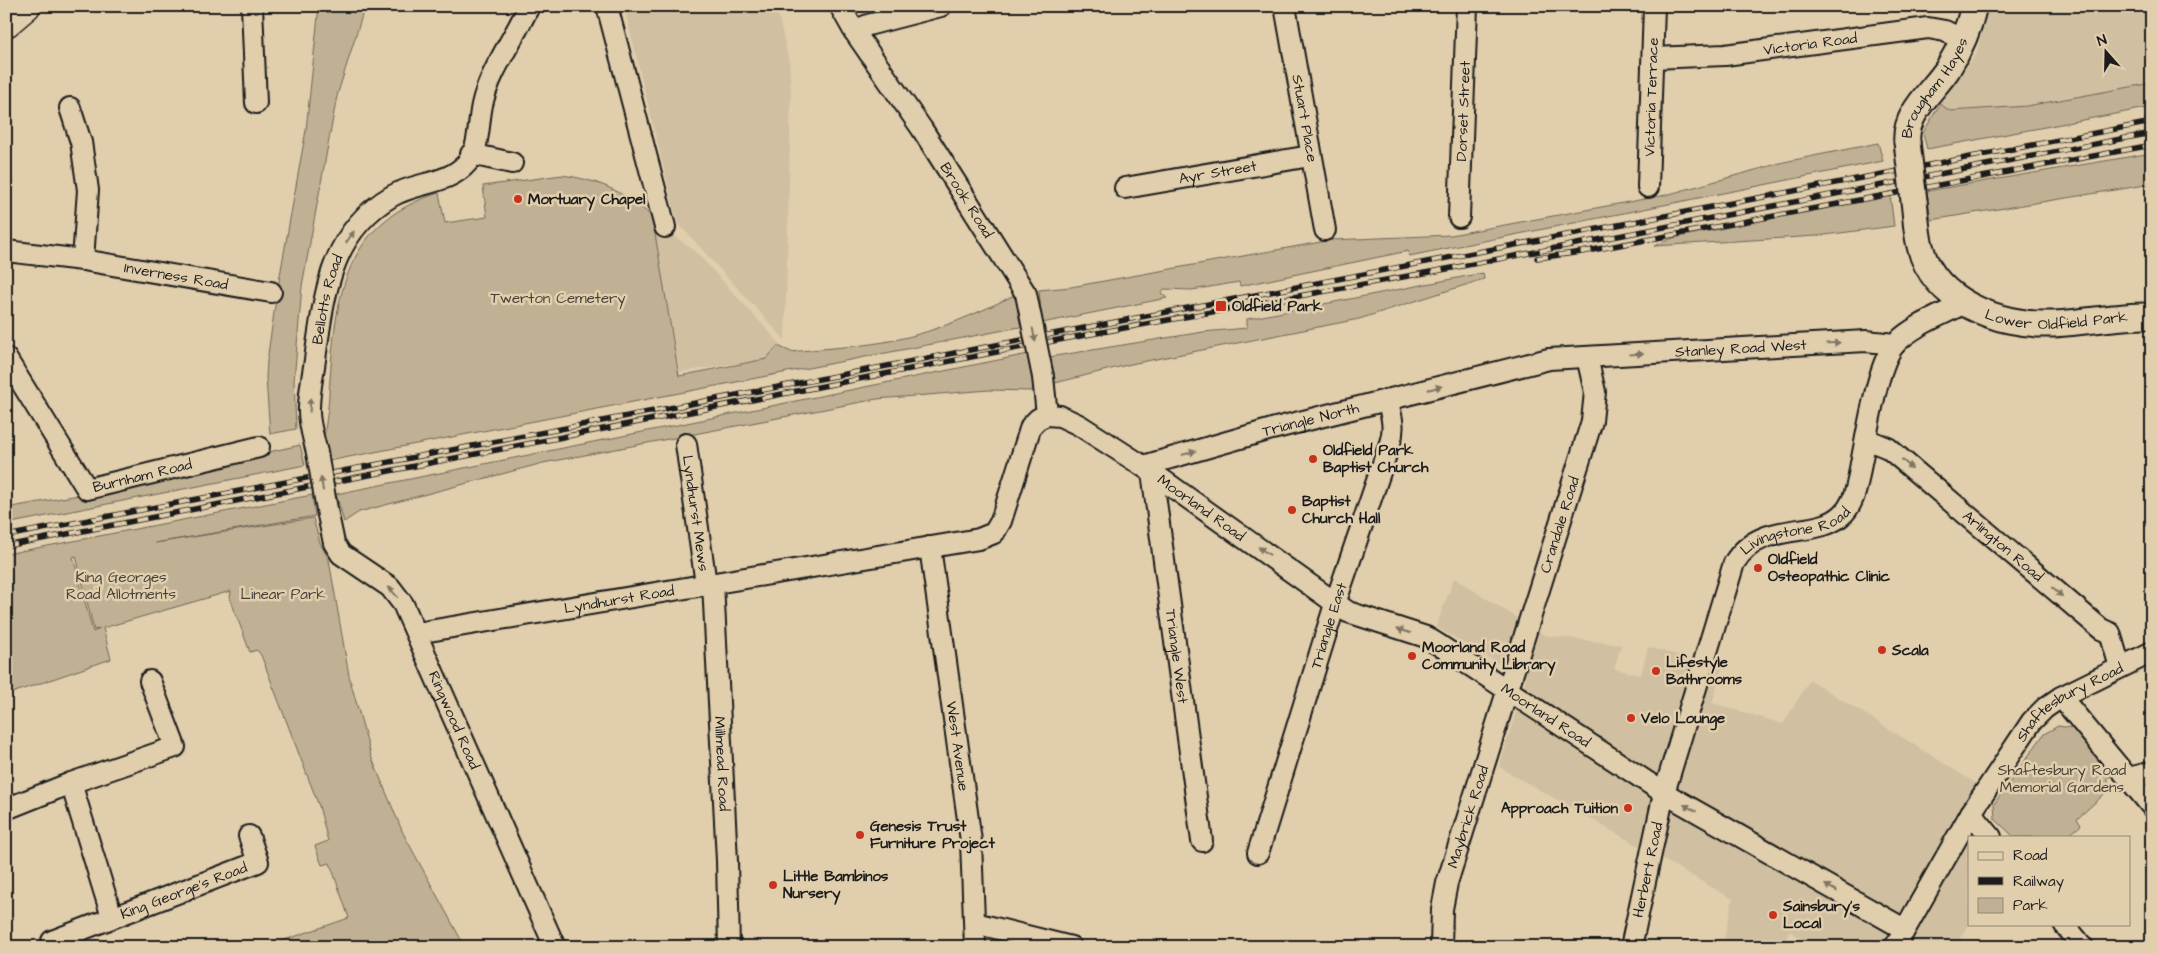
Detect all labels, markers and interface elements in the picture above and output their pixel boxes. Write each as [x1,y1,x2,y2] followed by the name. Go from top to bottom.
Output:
[1762,27,1859,60] street label: Victoria Road
[2080,28,2130,78] north arrow
[2094,30,2110,52] text: N
[1896,34,1973,139] street label: Brougham Hayes
[1639,37,1663,157] street label: Victoria Terrace
[1451,60,1475,162] street label: Dorset Street
[1287,73,1323,164] street label: Stuart Place
[1177,155,1258,189] street label: Ayr Street
[935,158,999,242] street label: Brook Road
[528,189,646,211] place label: Mortuary Chapel
[512,193,524,205] marker: Mortuary Chapel
[345,230,355,244] one-way arrow
[307,251,348,346] street label: Bellotts Road
[123,257,230,295] street label: Inverness Road
[490,288,626,310] park label: Twerton Cemetery
[1232,296,1323,317] place label: Oldfield Park
[1214,299,1228,313] marker: Oldfield Park
[1982,303,2128,335] street label: Lower Oldfield Park
[1031,328,1039,344] one-way arrow
[1674,334,1807,362] street label: Stanley Road West
[1825,339,1841,347] one-way arrow
[1628,350,1644,358] one-way arrow
[1427,384,1442,392] one-way arrow
[306,397,314,413] one-way arrow
[1260,397,1362,442] street label: Triangle North
[1323,440,1429,478] place label: Oldfield Park Baptist Church
[1182,448,1197,456] one-way arrow
[91,453,194,498] street label: Burnham Road
[1307,453,1319,465] marker: Oldfield Park Baptist Church
[677,454,715,573] street label: Lyndhurst Mews
[1900,459,1913,470] one-way arrow
[1153,469,1250,546] street label: Moorland Road
[1534,473,1585,576] street label: Crandale Road
[318,475,326,491] one-way arrow
[1302,491,1381,529] place label: Baptist Church Hall
[1735,502,1856,560] street label: Livingstone Road
[1286,504,1298,516] marker: Baptist Church Hall
[1958,505,2048,587] street label: Arlington Road
[1258,546,1271,556] one-way arrow
[1768,549,1890,587] place label: Oldfield Osteopathic Clinic
[1752,562,1764,574] marker: Oldfield Osteopathic Clinic
[66,567,177,605] park label: King Georges Road Allotments
[563,580,676,619] street label: Lyndhurst Road
[1305,580,1352,671] street label: Triangle East
[241,584,325,605] park label: Linear Park
[387,585,398,598] one-way arrow
[2051,587,2064,598] one-way arrow
[1160,608,1194,705] street label: Triangle West
[1396,626,1411,634] one-way arrow
[1422,637,1556,676] place label: Moorland Road Community Library
[1891,640,1929,661] place label: Scala
[1876,644,1888,656] marker: Scala
[1406,650,1418,662] marker: Moorland Road Community Library
[1666,652,1743,690] place label: Lifestyle Bathrooms
[2011,657,2127,746] street label: Shaftesbury Road
[1650,665,1662,677] marker: Lifestyle Bathrooms
[423,668,485,773] street label: Ringwood Road
[1497,678,1595,753] street label: Moorland Road
[941,700,974,792] street label: West Avenue
[1640,708,1725,731] place label: Velo Lounge
[1625,712,1637,724] marker: Velo Lounge
[709,716,735,812] street label: Millmead Road
[1998,760,2126,798] park label: Shaftesbury Road Memorial Gardens
[1442,762,1494,871] street label: Maybrick Road
[1501,798,1618,819] place label: Approach Tuition
[1622,802,1634,814] marker: Approach Tuition
[1683,804,1697,812] one-way arrow
[870,816,996,854] place label: Genesis Trust Furniture Project
[1627,820,1668,919] street label: Herbert Road
[854,829,866,841] marker: Genesis Trust Furniture Project
[1968,836,2130,926] legend
[2013,845,2048,866] text: Road
[117,857,250,924] street label: King George's Road
[783,866,889,905] place label: Little Bambinos Nursery
[2013,871,2064,893] text: Railway
[767,879,779,891] marker: Little Bambinos Nursery
[1824,884,1839,892] one-way arrow
[2013,895,2048,916] text: Park
[1782,896,1861,934] place label: Sainsbury's Local
[1767,909,1779,921] marker: Sainsbury's Local

